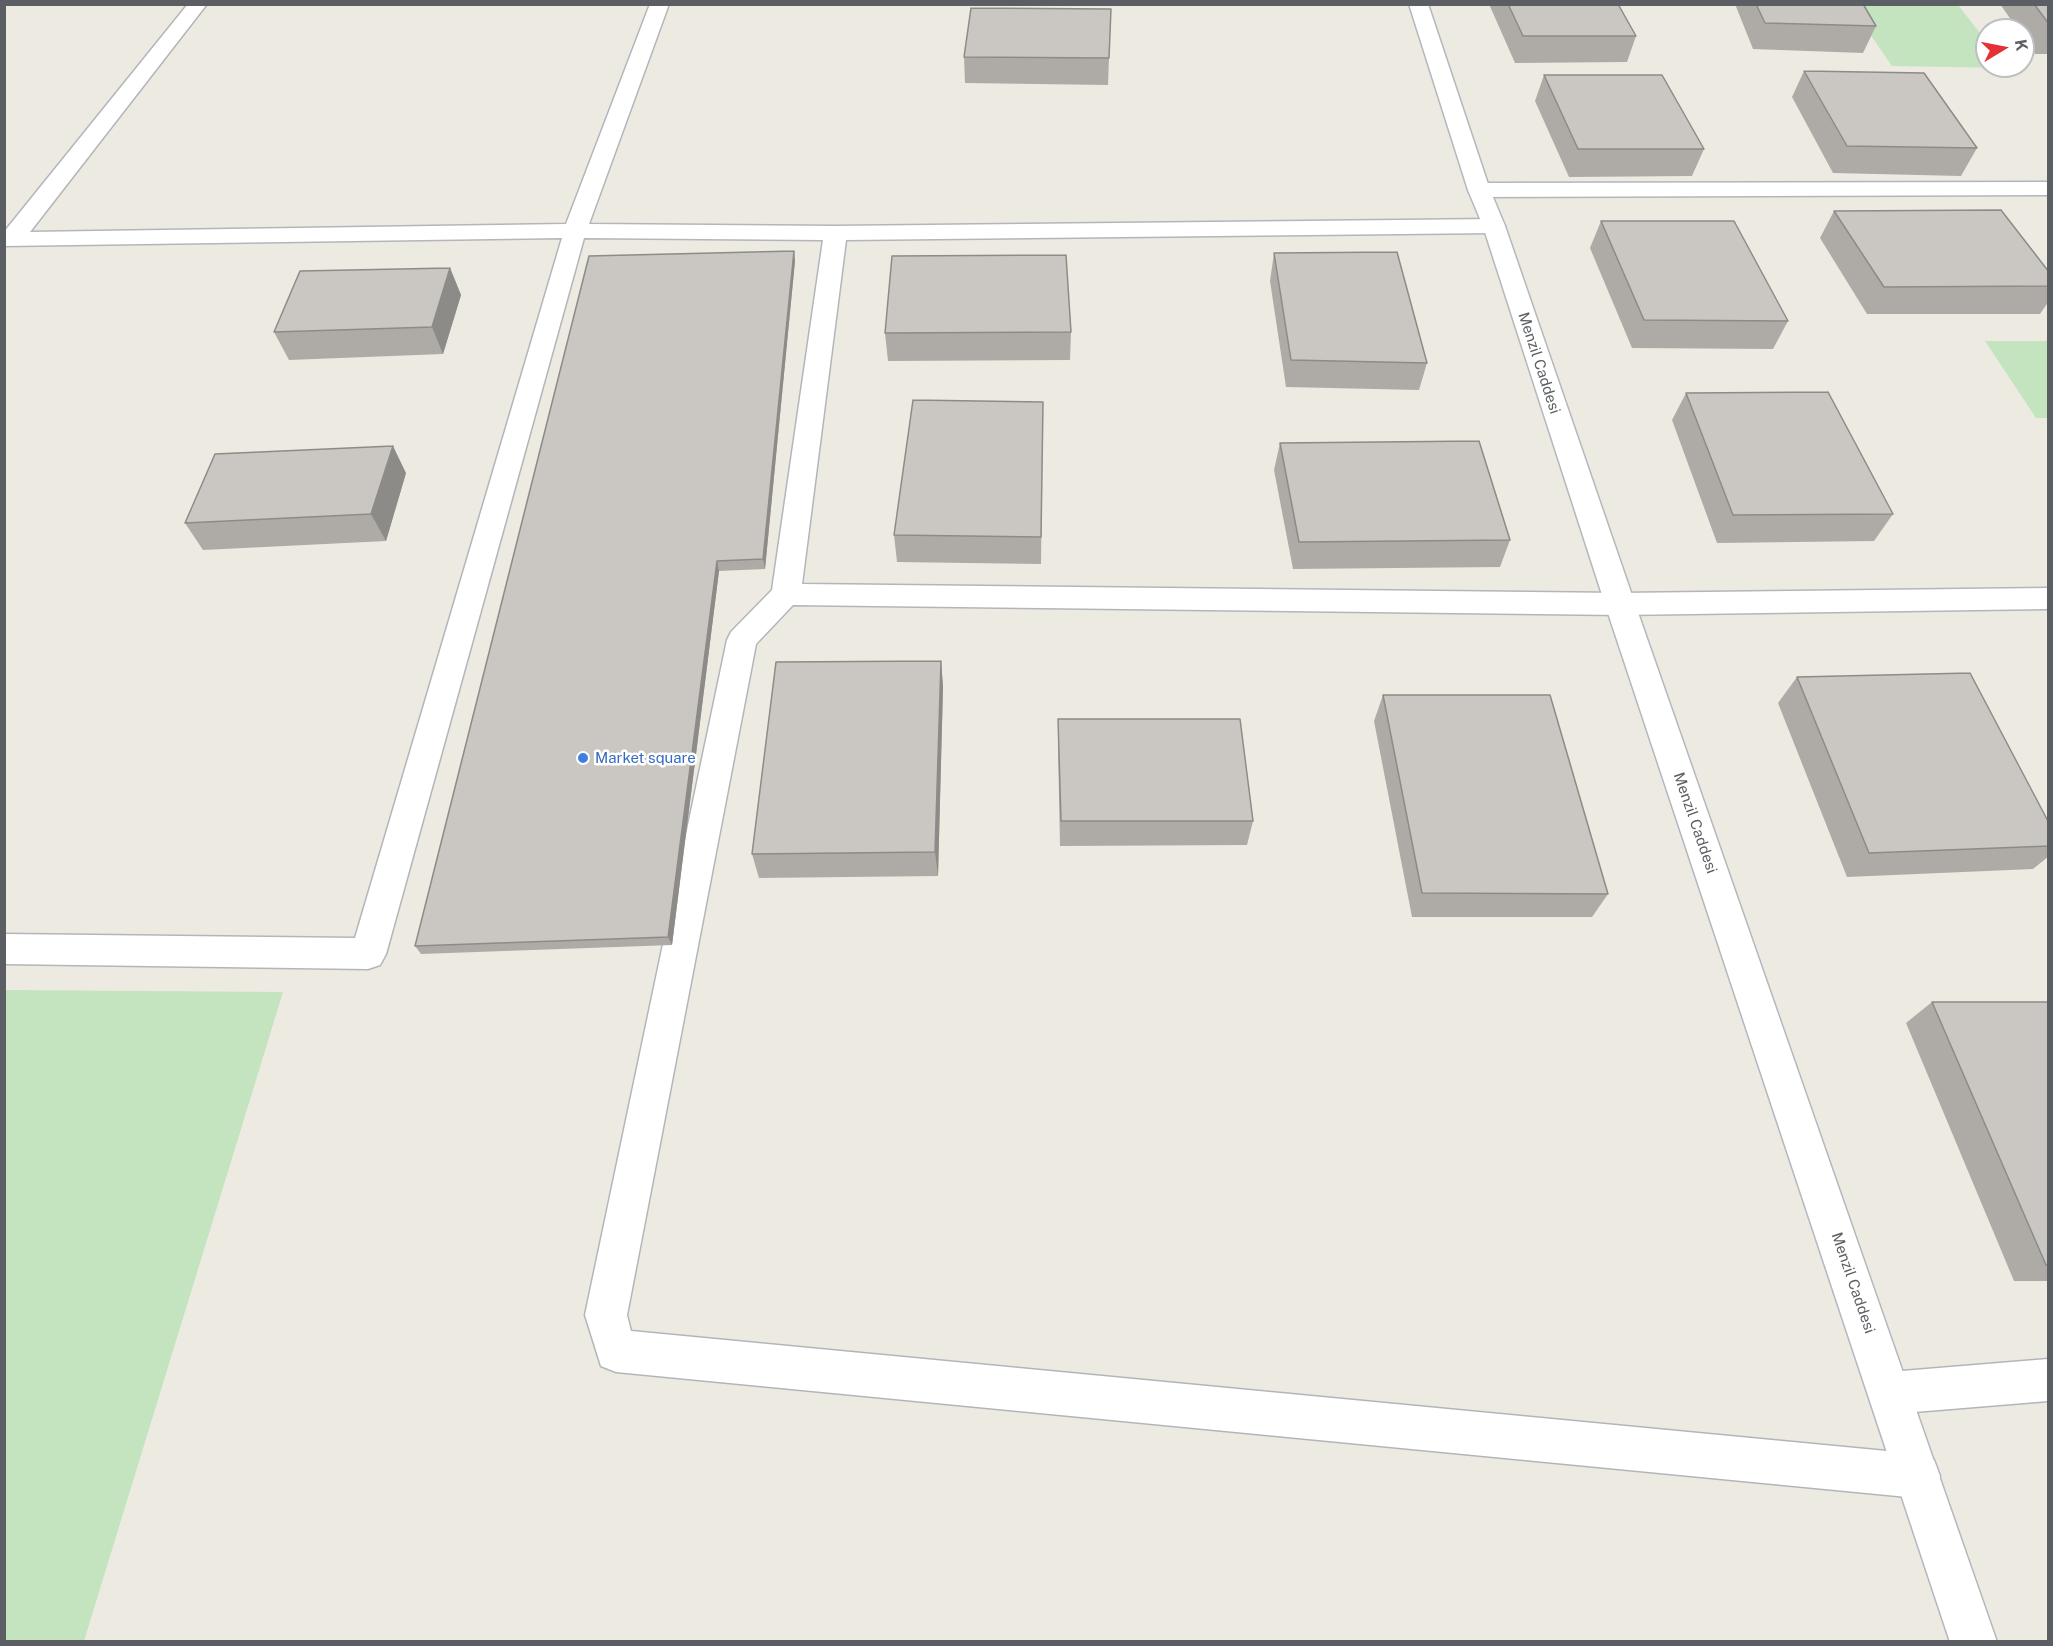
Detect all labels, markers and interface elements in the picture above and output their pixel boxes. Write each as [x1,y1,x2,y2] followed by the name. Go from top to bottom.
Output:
[1975,18,2035,78] north arrow
[2011,38,2032,52] text: K
[1514,310,1564,416] street label: Menzil Caddesi
[595,749,696,767] place label: Market square
[576,751,590,765] marker: Market square
[1669,770,1721,876] street label: Menzil Caddesi
[1827,1230,1879,1336] street label: Menzil Caddesi

